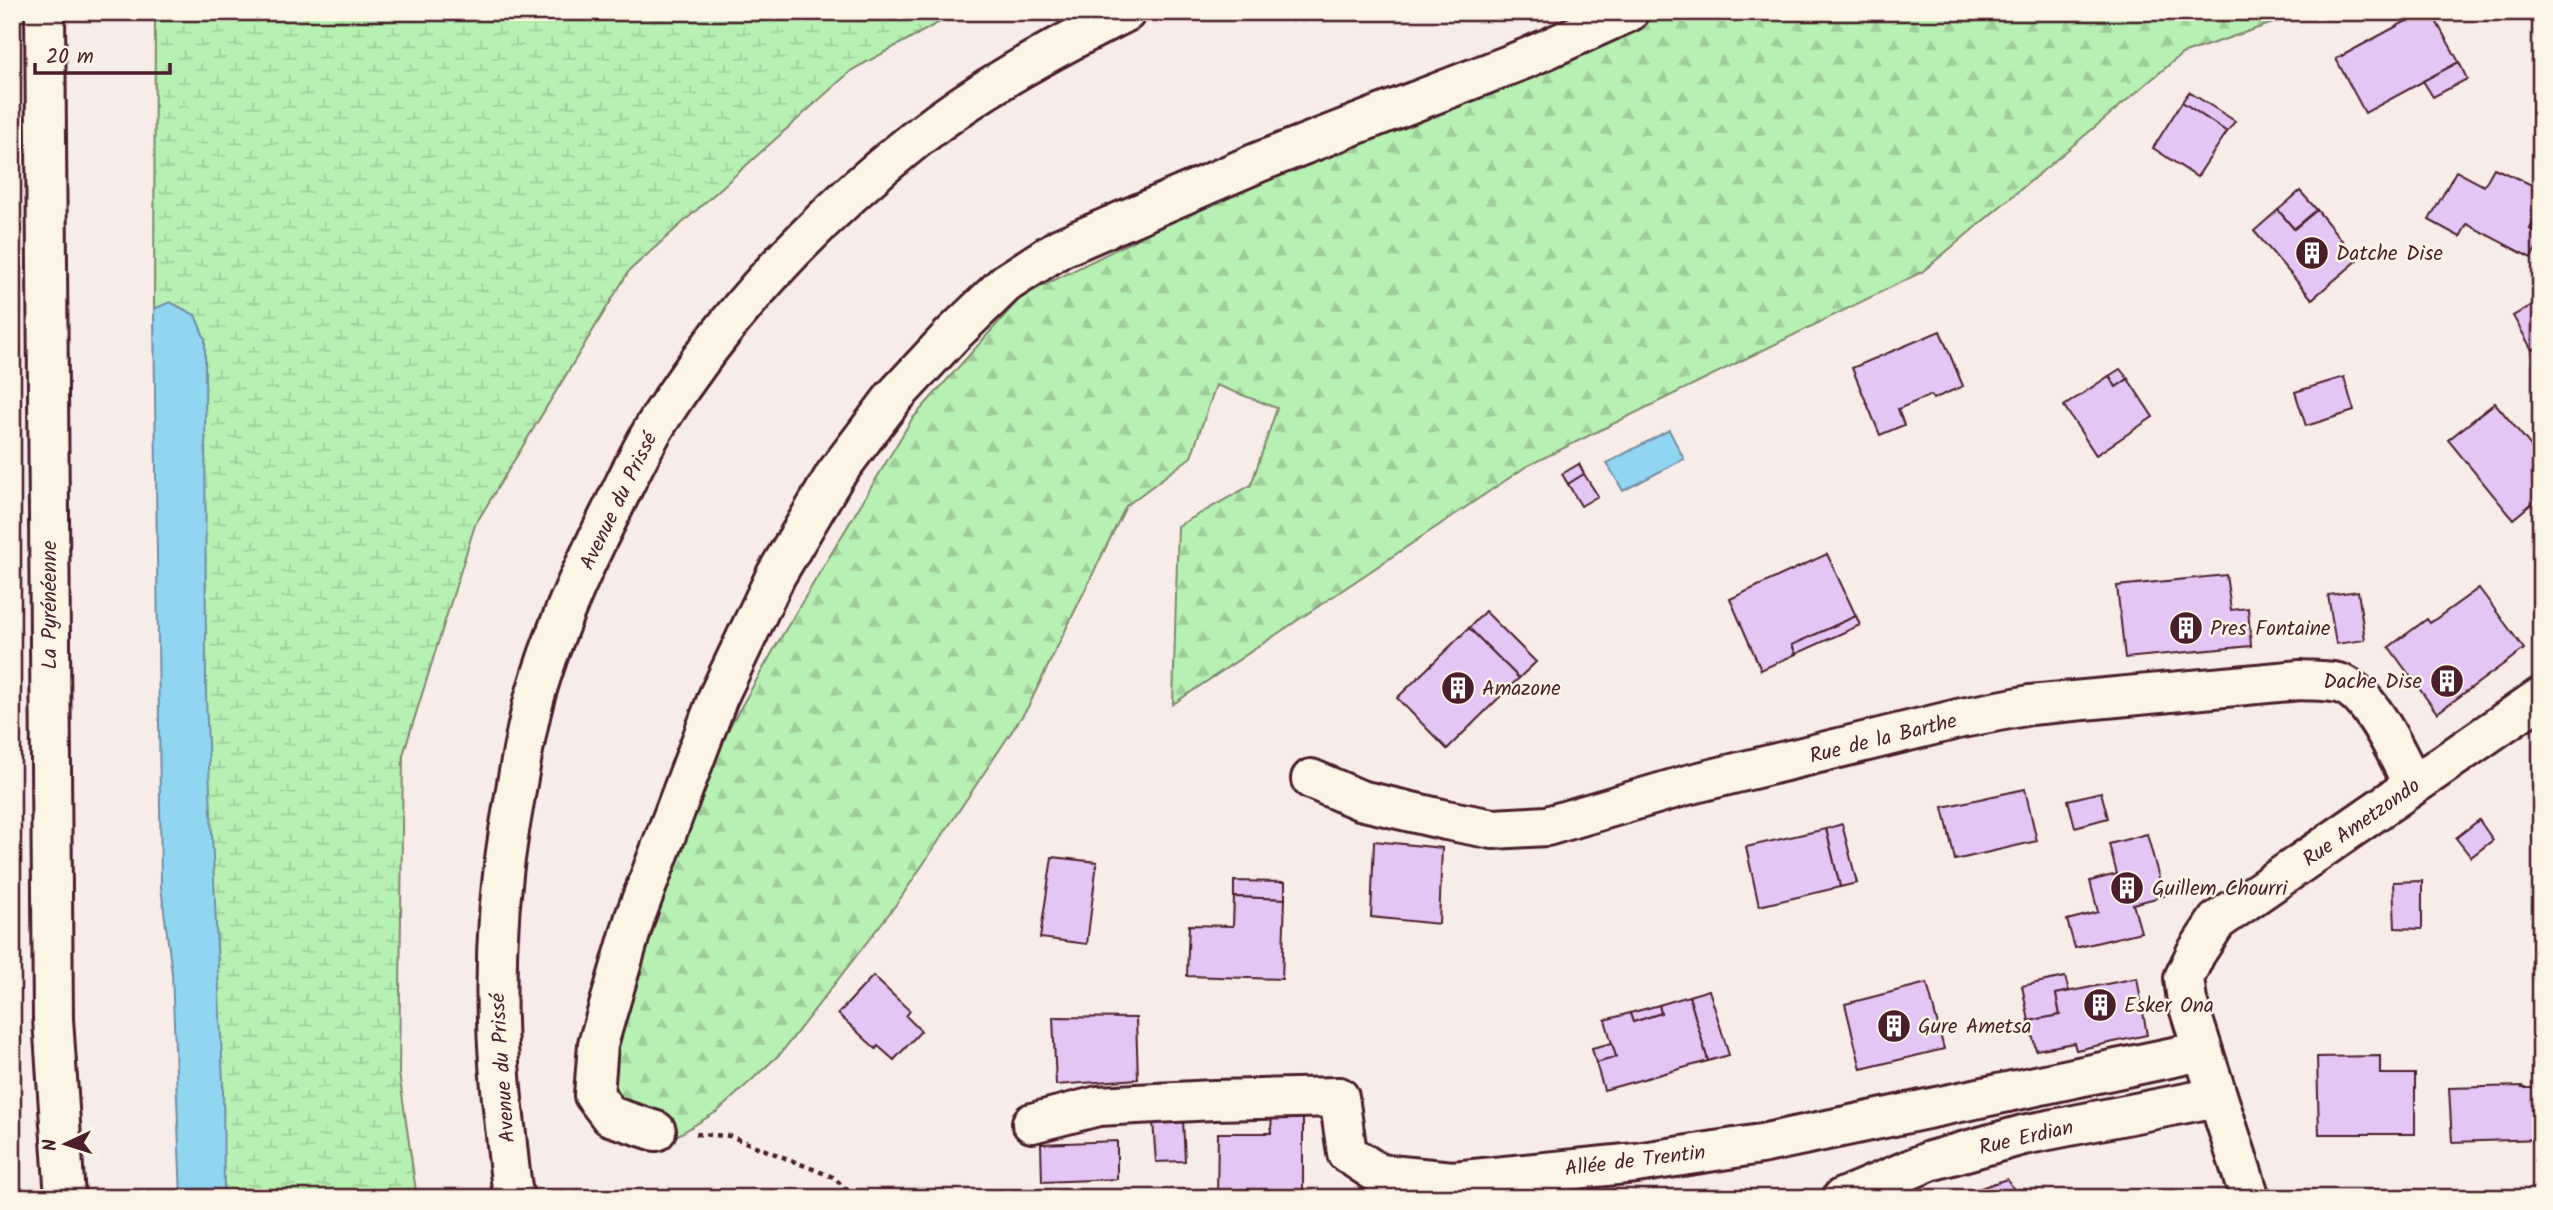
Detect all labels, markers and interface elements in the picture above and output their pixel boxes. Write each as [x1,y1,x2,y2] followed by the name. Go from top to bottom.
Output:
[35,32,170,76] scale bar
[46,41,94,74] text: 20 m
[2293,234,2331,272] building icon: Datche Dise
[2336,238,2443,271] place label: Datche Dise
[572,426,667,576] street label: Avenue du Prissé
[34,540,67,669] street label: La Pyrénéenne
[2167,609,2205,647] building icon: Pres Fontaine
[2210,613,2331,646] place label: Pres Fontaine
[2428,662,2466,700] building icon: Dache Dise
[2323,666,2423,699] place label: Dache Dise
[1439,669,1477,707] building icon: Amazone
[1482,673,1561,706] place label: Amazone
[1806,705,1961,774] street label: Rue de la Barthe
[2296,770,2428,876] street label: Rue Ametzondo
[2108,869,2146,907] building icon: Guillem Chourri
[2152,873,2288,906] place label: Guillem Chourri
[2081,986,2119,1024] building icon: Esker Ona
[2124,990,2214,1023] place label: Esker Ona
[482,991,525,1144] street label: Avenue du Prissé
[1875,1007,1913,1045] building icon: Gure Ametsa
[1918,1011,2032,1044] place label: Gure Ametsa
[32,1108,102,1178] north arrow
[1976,1112,2077,1165] street label: Rue Erdian
[1563,1136,1707,1186] street label: Allée de Trentin
[36,1138,66,1152] text: N

